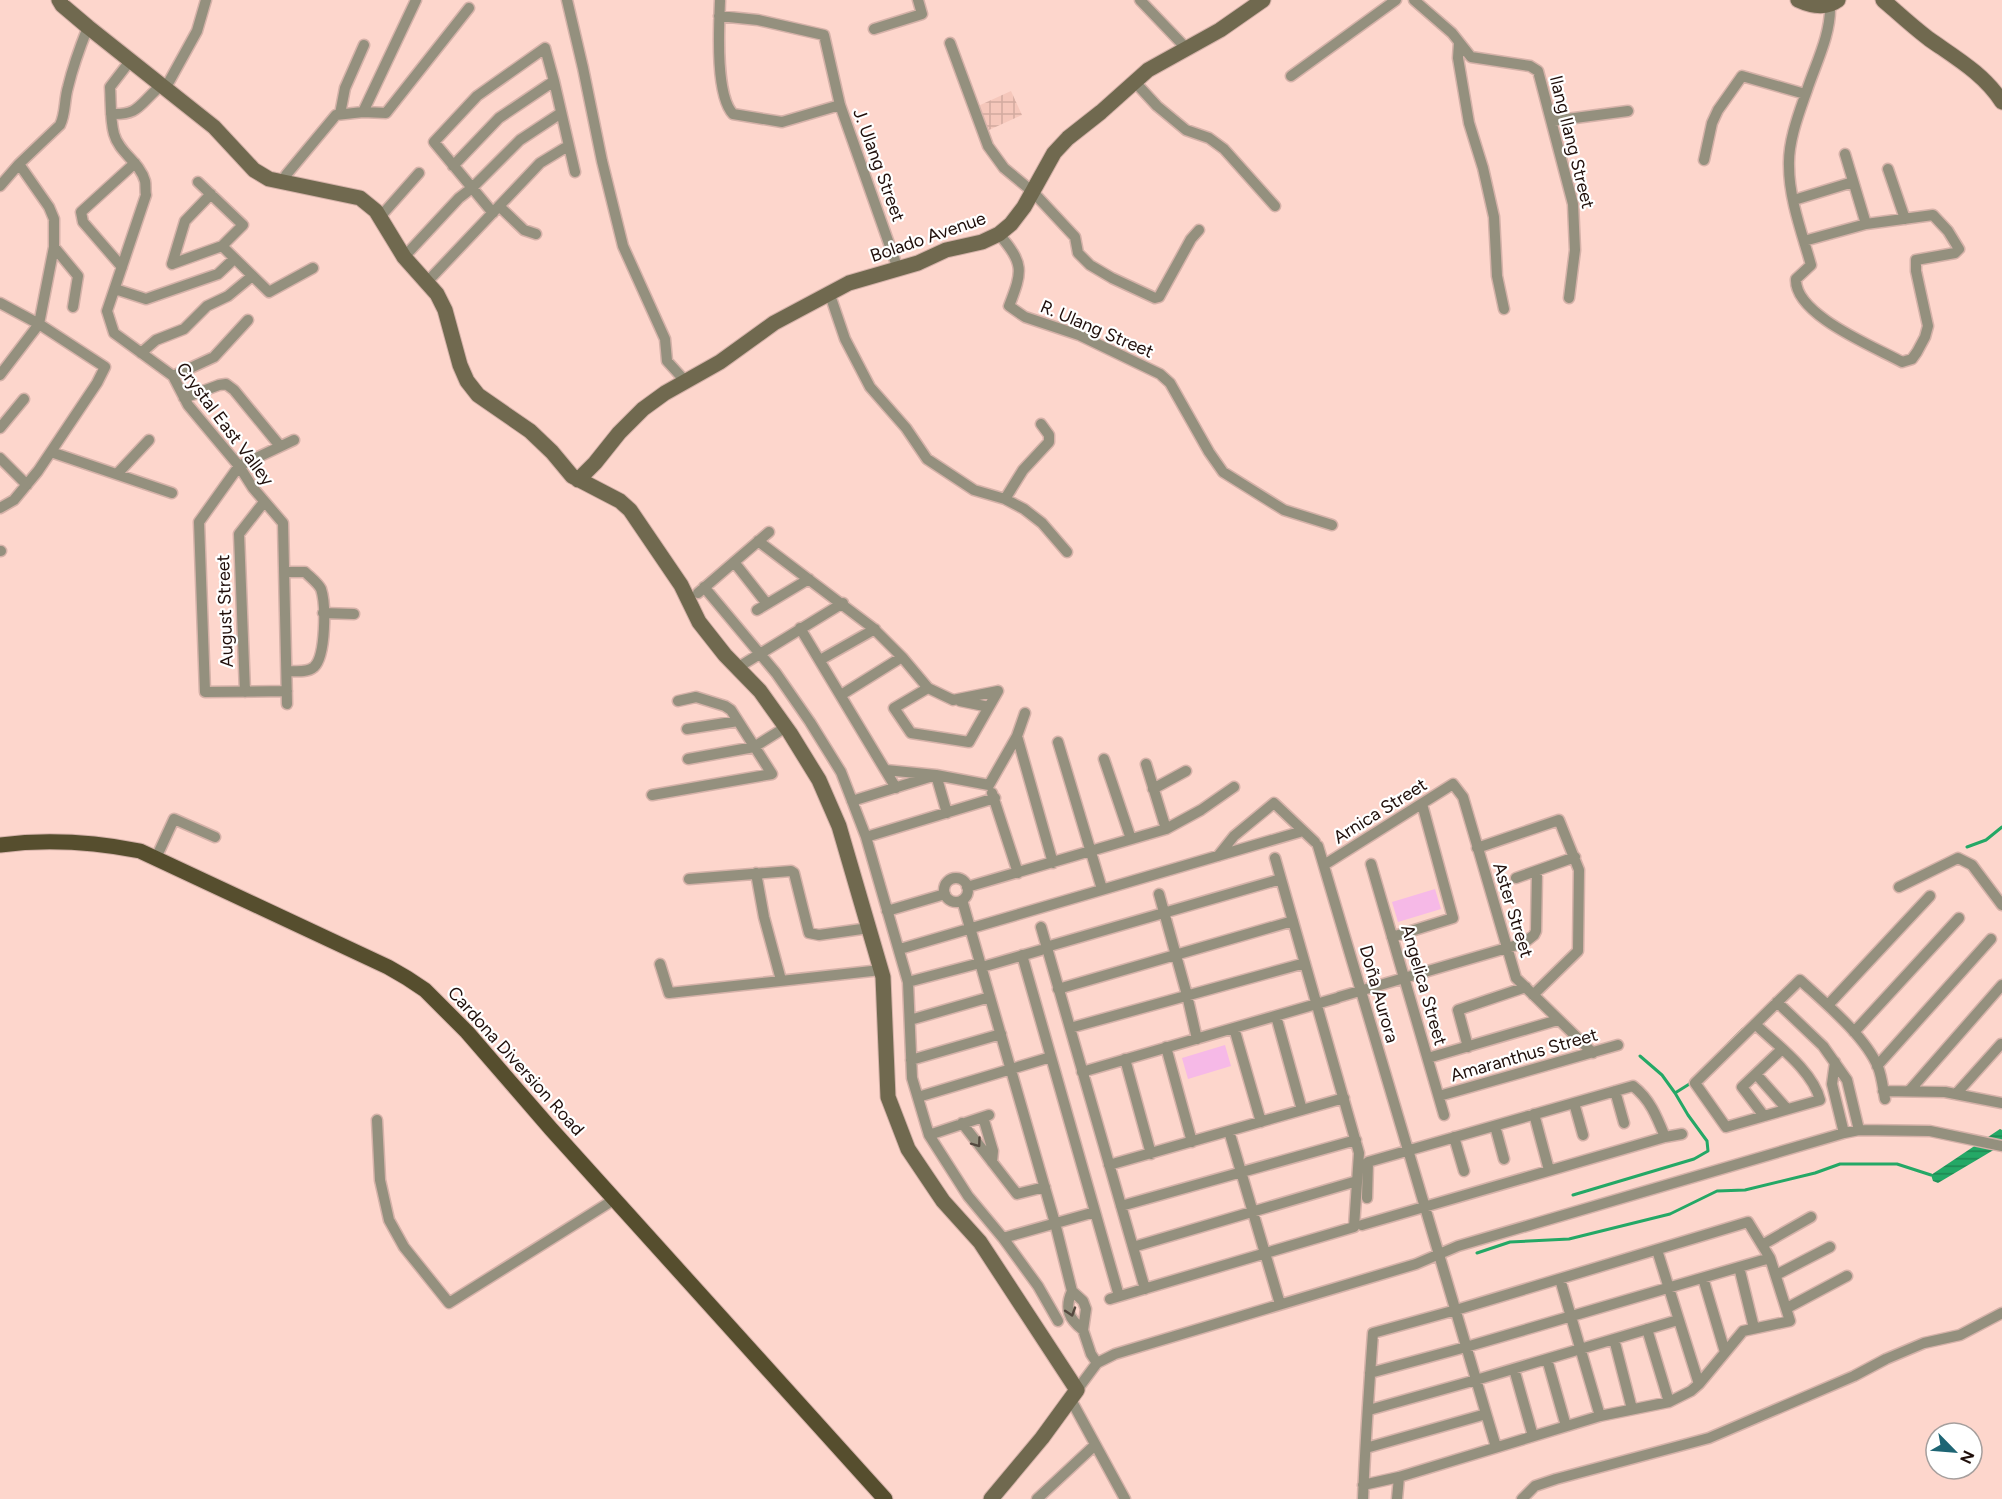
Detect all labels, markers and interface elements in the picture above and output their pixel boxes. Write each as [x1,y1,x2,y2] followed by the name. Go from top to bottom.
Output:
[1545,73,1599,211] street label: Ilang Ilang Street
[848,105,910,225] street label: J. Ulang Street
[867,207,989,267] street label: Bolado Avenue
[1037,295,1157,363] street label: R. Ulang Street
[171,358,279,490] street label: Crystal East Valley
[212,554,238,668] street label: August Street
[1329,773,1431,848] street label: Arnica Street
[1488,860,1538,960] street label: Aster Street
[1396,922,1452,1048] street label: Angelica Street
[1355,943,1403,1045] street label: Doña Aurora
[443,982,589,1140] street label: Cardona Diversion Road
[1448,1023,1600,1087] street label: Amaranthus Street
[970,1137,981,1148] one-way arrow
[1064,1307,1076,1317] one-way arrow
[1924,1421,1984,1481] north arrow
[1956,1448,1978,1467] text: N

